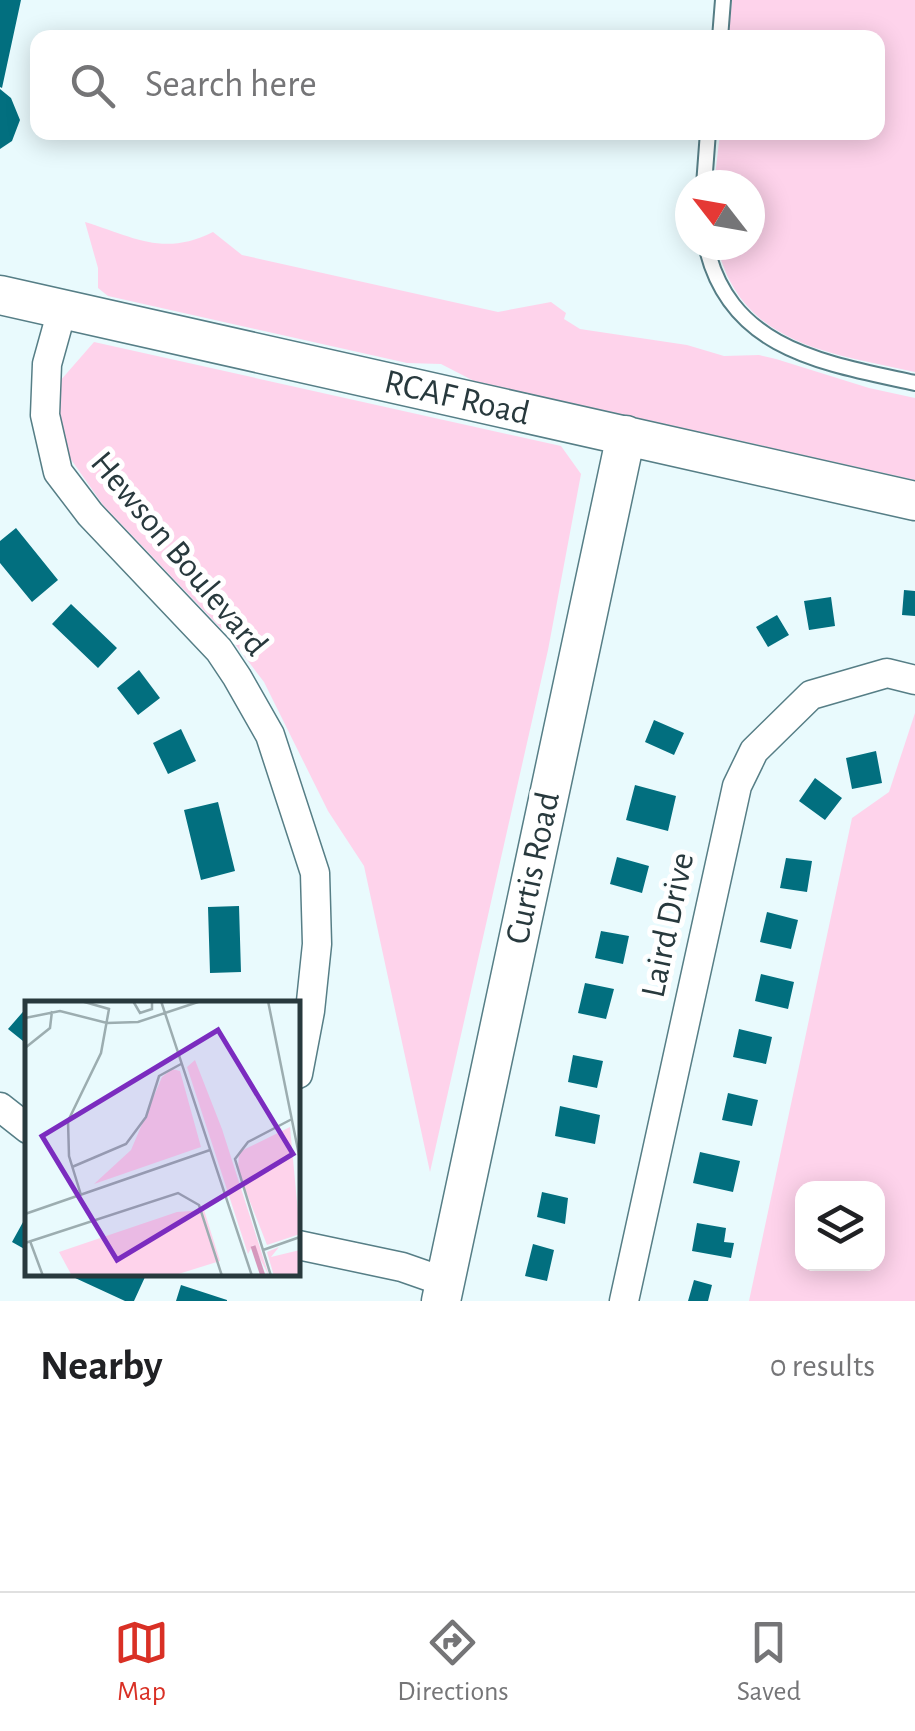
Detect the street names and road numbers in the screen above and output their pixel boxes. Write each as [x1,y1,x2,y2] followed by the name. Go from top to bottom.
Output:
[381,364,533,432] street label: RCAF Road
[84,445,274,663] street label: Hewson Boulevard
[500,789,566,947] street label: Curtis Road
[636,849,700,1001] street label: Laird Drive

